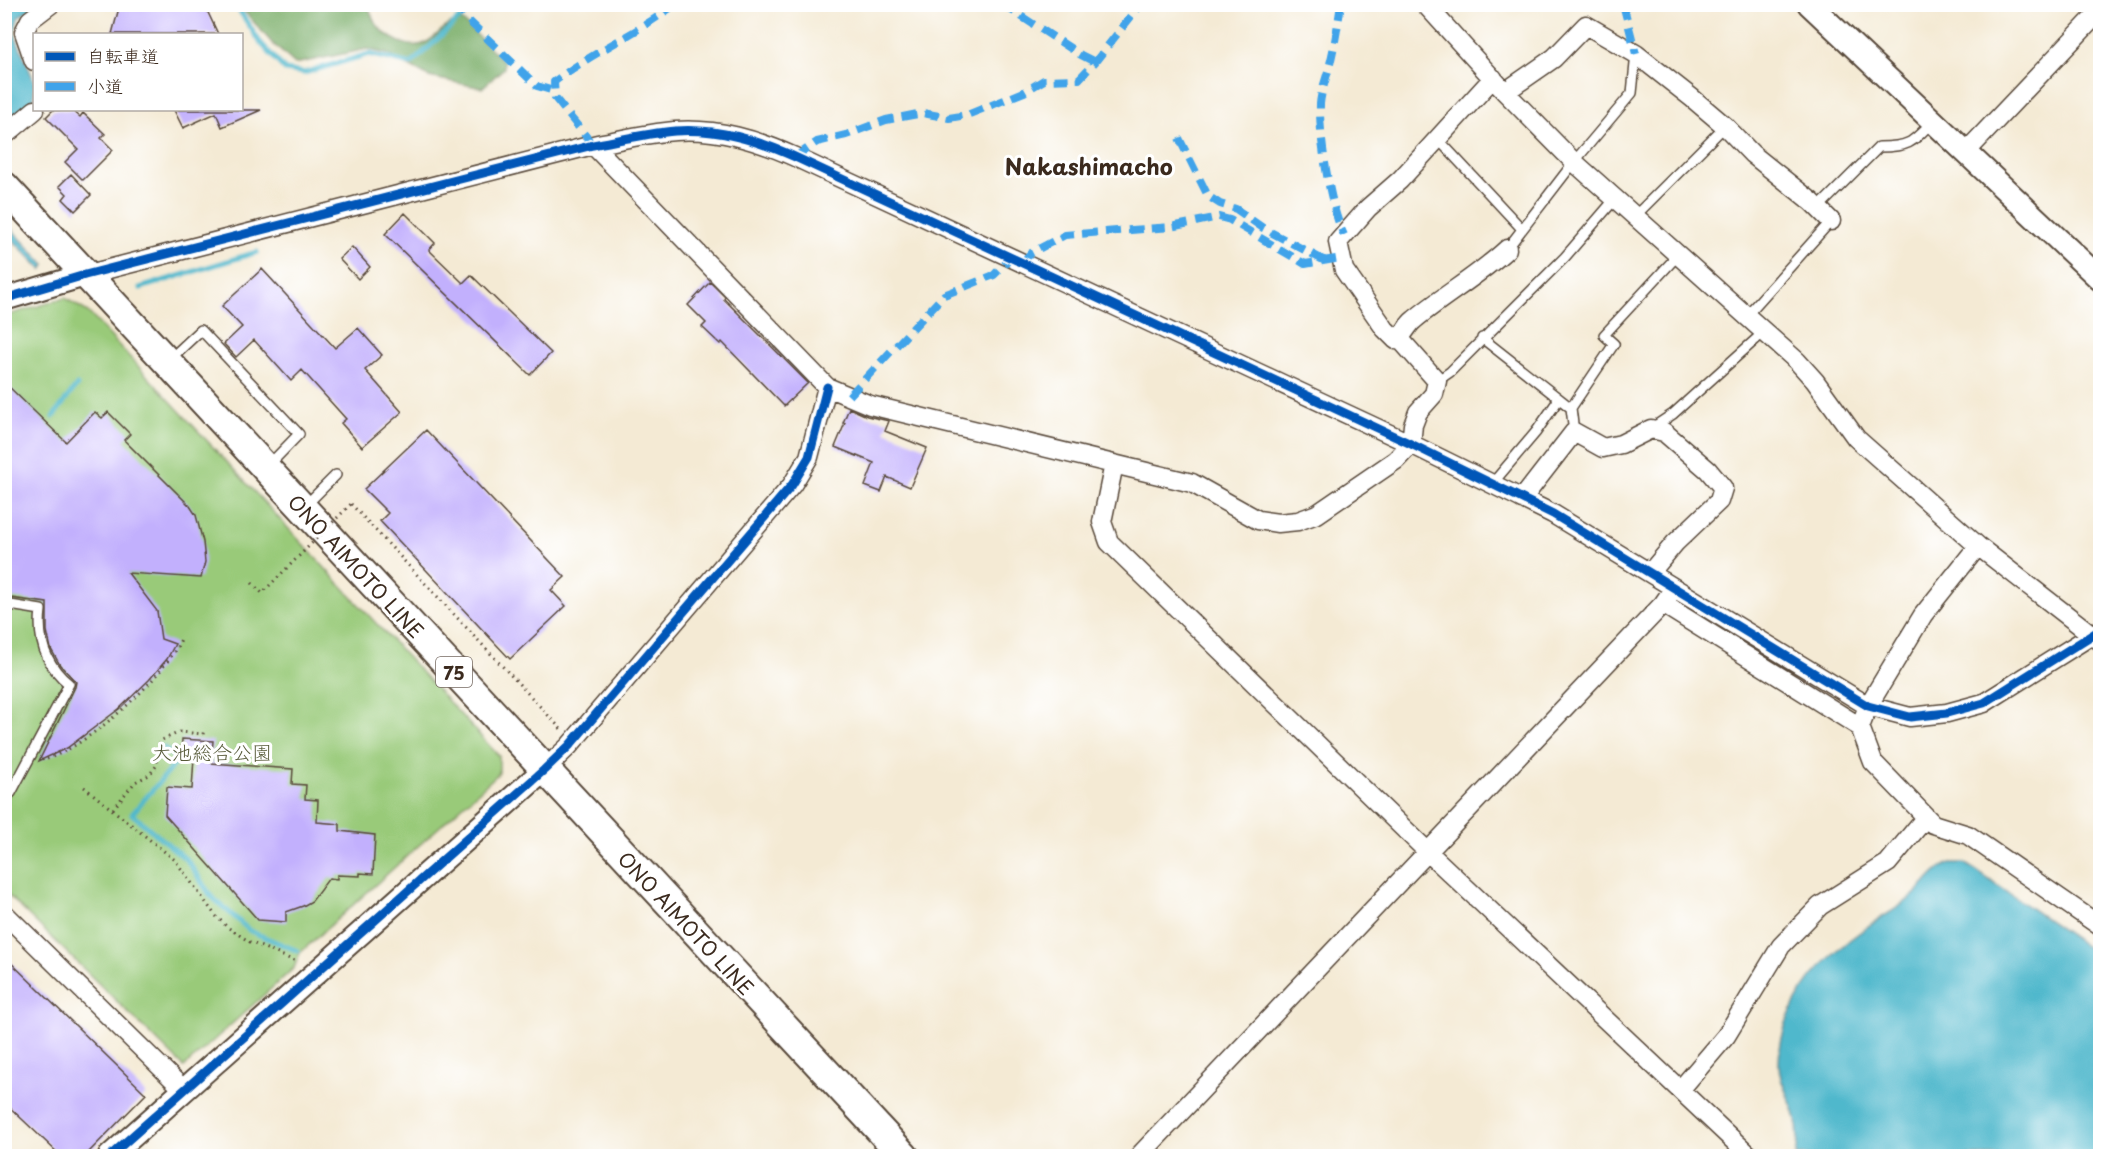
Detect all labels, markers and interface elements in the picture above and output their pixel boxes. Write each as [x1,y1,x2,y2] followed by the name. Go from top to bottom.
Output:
[33,33,243,111] legend
[87,42,159,69] text: 自転車道
[87,72,123,99] text: 小道
[1005,149,1173,182] district label: Nakashimacho
[281,487,431,645] street label: ONO AIMOTO LINE
[436,657,472,687] road number: 75
[152,737,272,767] park label: 大池総合公園
[611,844,761,1002] street label: ONO AIMOTO LINE

